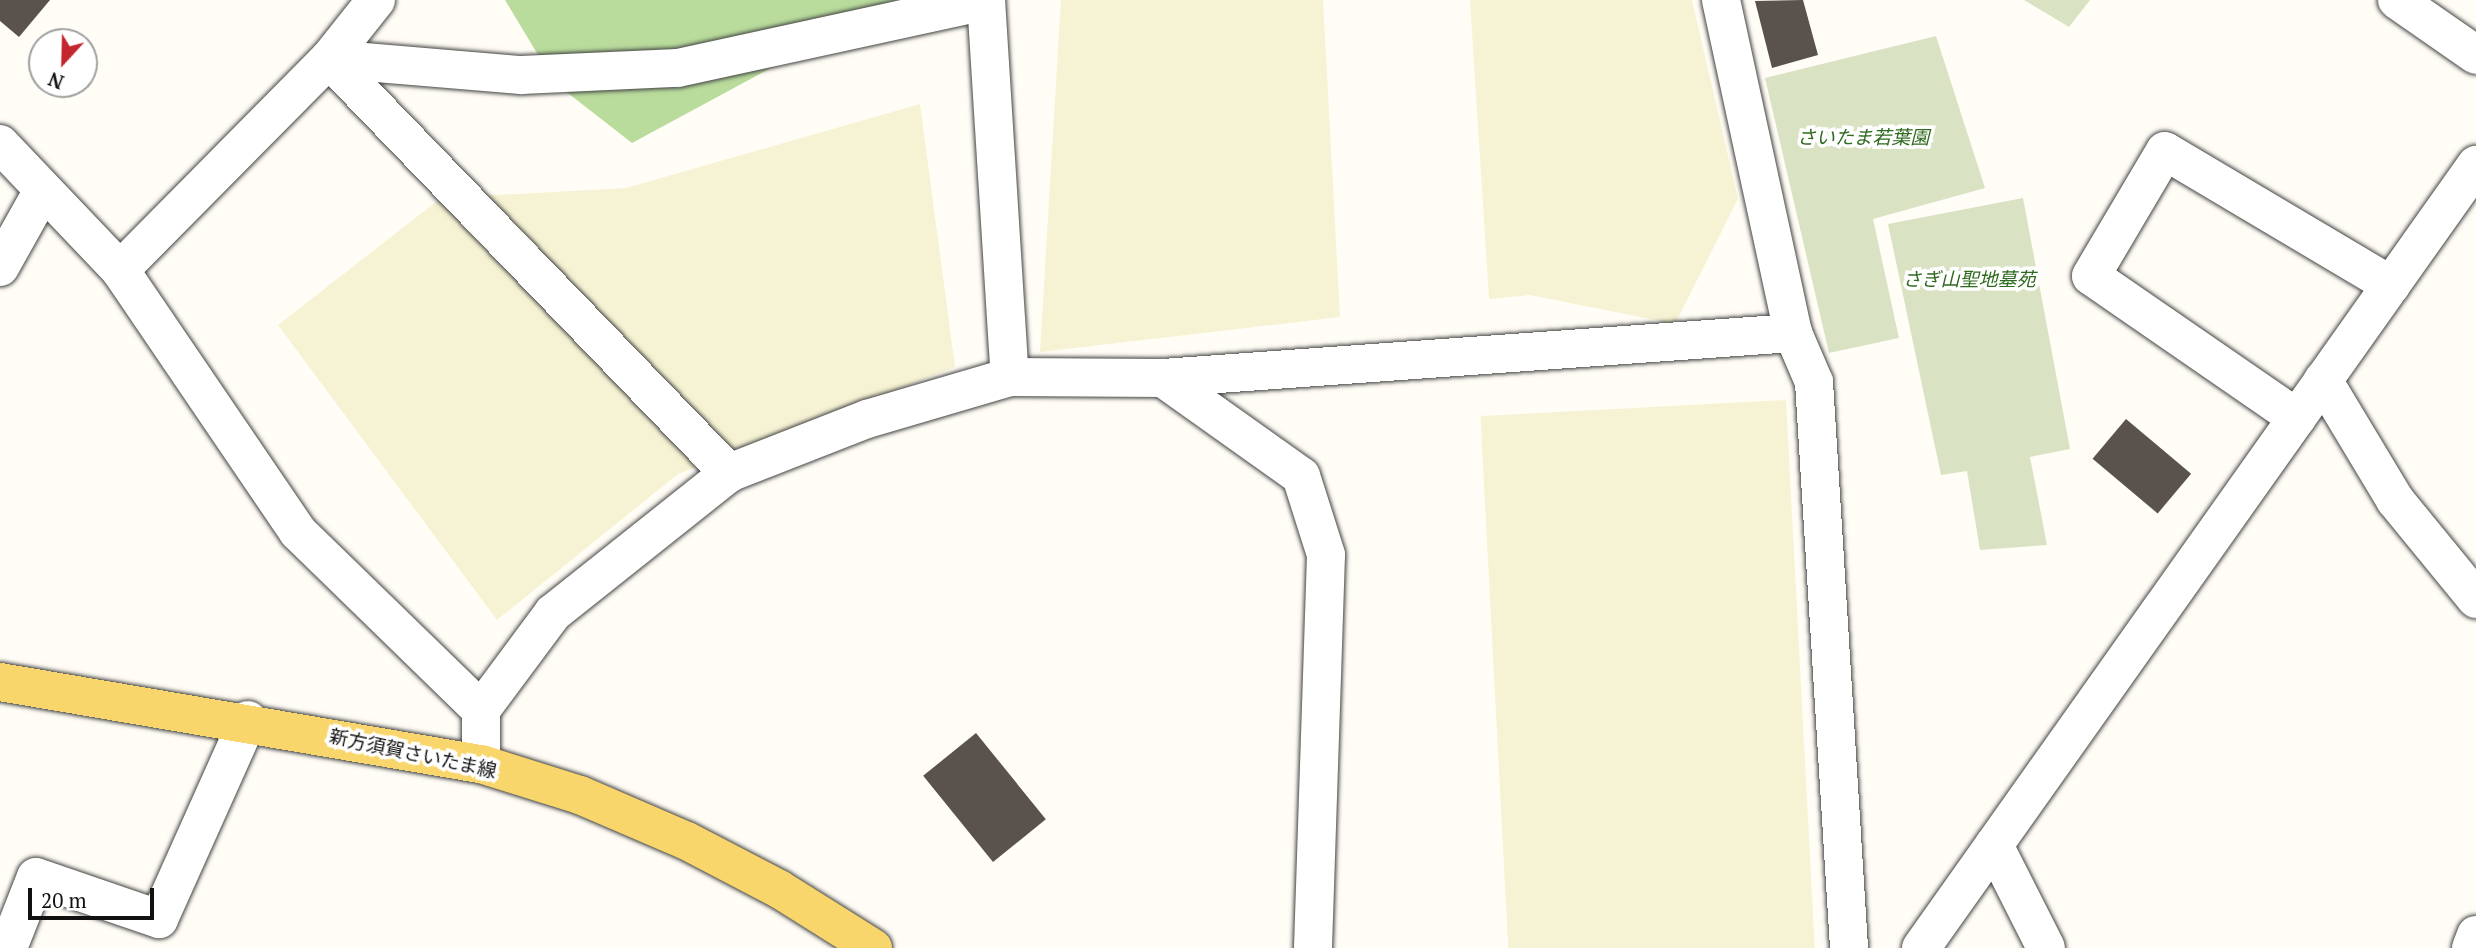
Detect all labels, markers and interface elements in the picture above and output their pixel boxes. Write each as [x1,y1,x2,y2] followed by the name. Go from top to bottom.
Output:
[28,28,98,98] north arrow
[44,67,67,95] text: N
[1797,126,1929,148] park label: さいたま若葉園
[1903,268,2035,290] park label: さぎ山聖地墓苑
[327,724,499,782] street label: 新方須賀さいたま線
[32,874,158,918] scale bar
[41,886,87,914] text: 20 m

